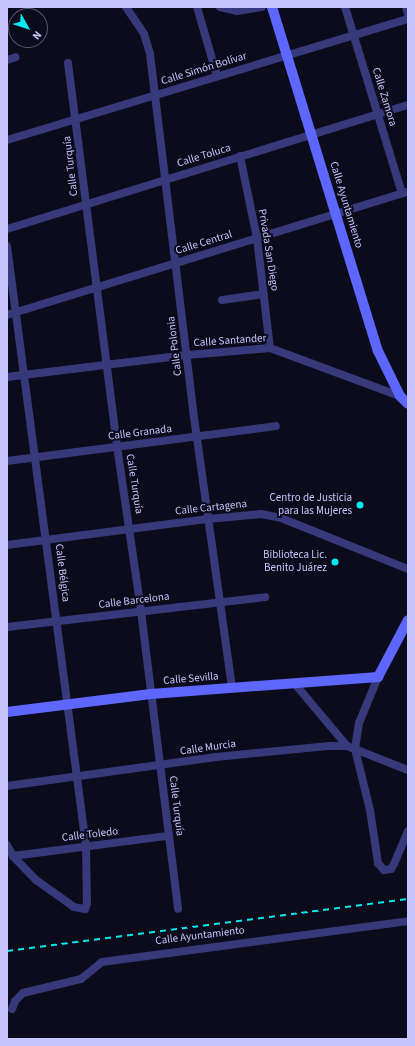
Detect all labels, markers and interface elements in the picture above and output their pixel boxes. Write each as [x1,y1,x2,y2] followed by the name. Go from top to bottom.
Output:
[8,8,48,48] north arrow
[29,28,45,43] text: N
[159,50,249,88] street label: Calle Simón Bolívar
[369,66,399,128] street label: Calle Zamora
[61,135,81,197] street label: Calle Turquía
[176,142,232,170] street label: Calle Toluca
[327,160,365,250] street label: Calle Ayuntamiento
[255,208,281,292] street label: Privada San Diego
[174,228,234,258] street label: Calle Central
[165,315,185,377] street label: Calle Polonia
[193,332,267,350] street label: Calle Santander
[107,423,173,443] street label: Calle Granada
[123,453,145,515] street label: Calle Turquía
[270,492,352,518] place label: Centro de Justicia para las Mujeres
[174,498,248,518] street label: Calle Cartagena
[355,500,365,510] marker: Centro de Justicia para las Mujeres
[52,543,72,603] street label: Calle Bélgica
[263,549,327,575] place label: Biblioteca Lic. Benito Juárez
[330,557,340,567] marker: Biblioteca Lic. Benito Juárez
[98,590,170,612] street label: Calle Barcelona
[163,670,219,688] street label: Calle Sevilla
[179,738,237,758] street label: Calle Murcia
[166,775,186,837] street label: Calle Turquía
[61,825,119,845] street label: Calle Toledo
[155,924,245,948] street label: Calle Ayuntamiento

